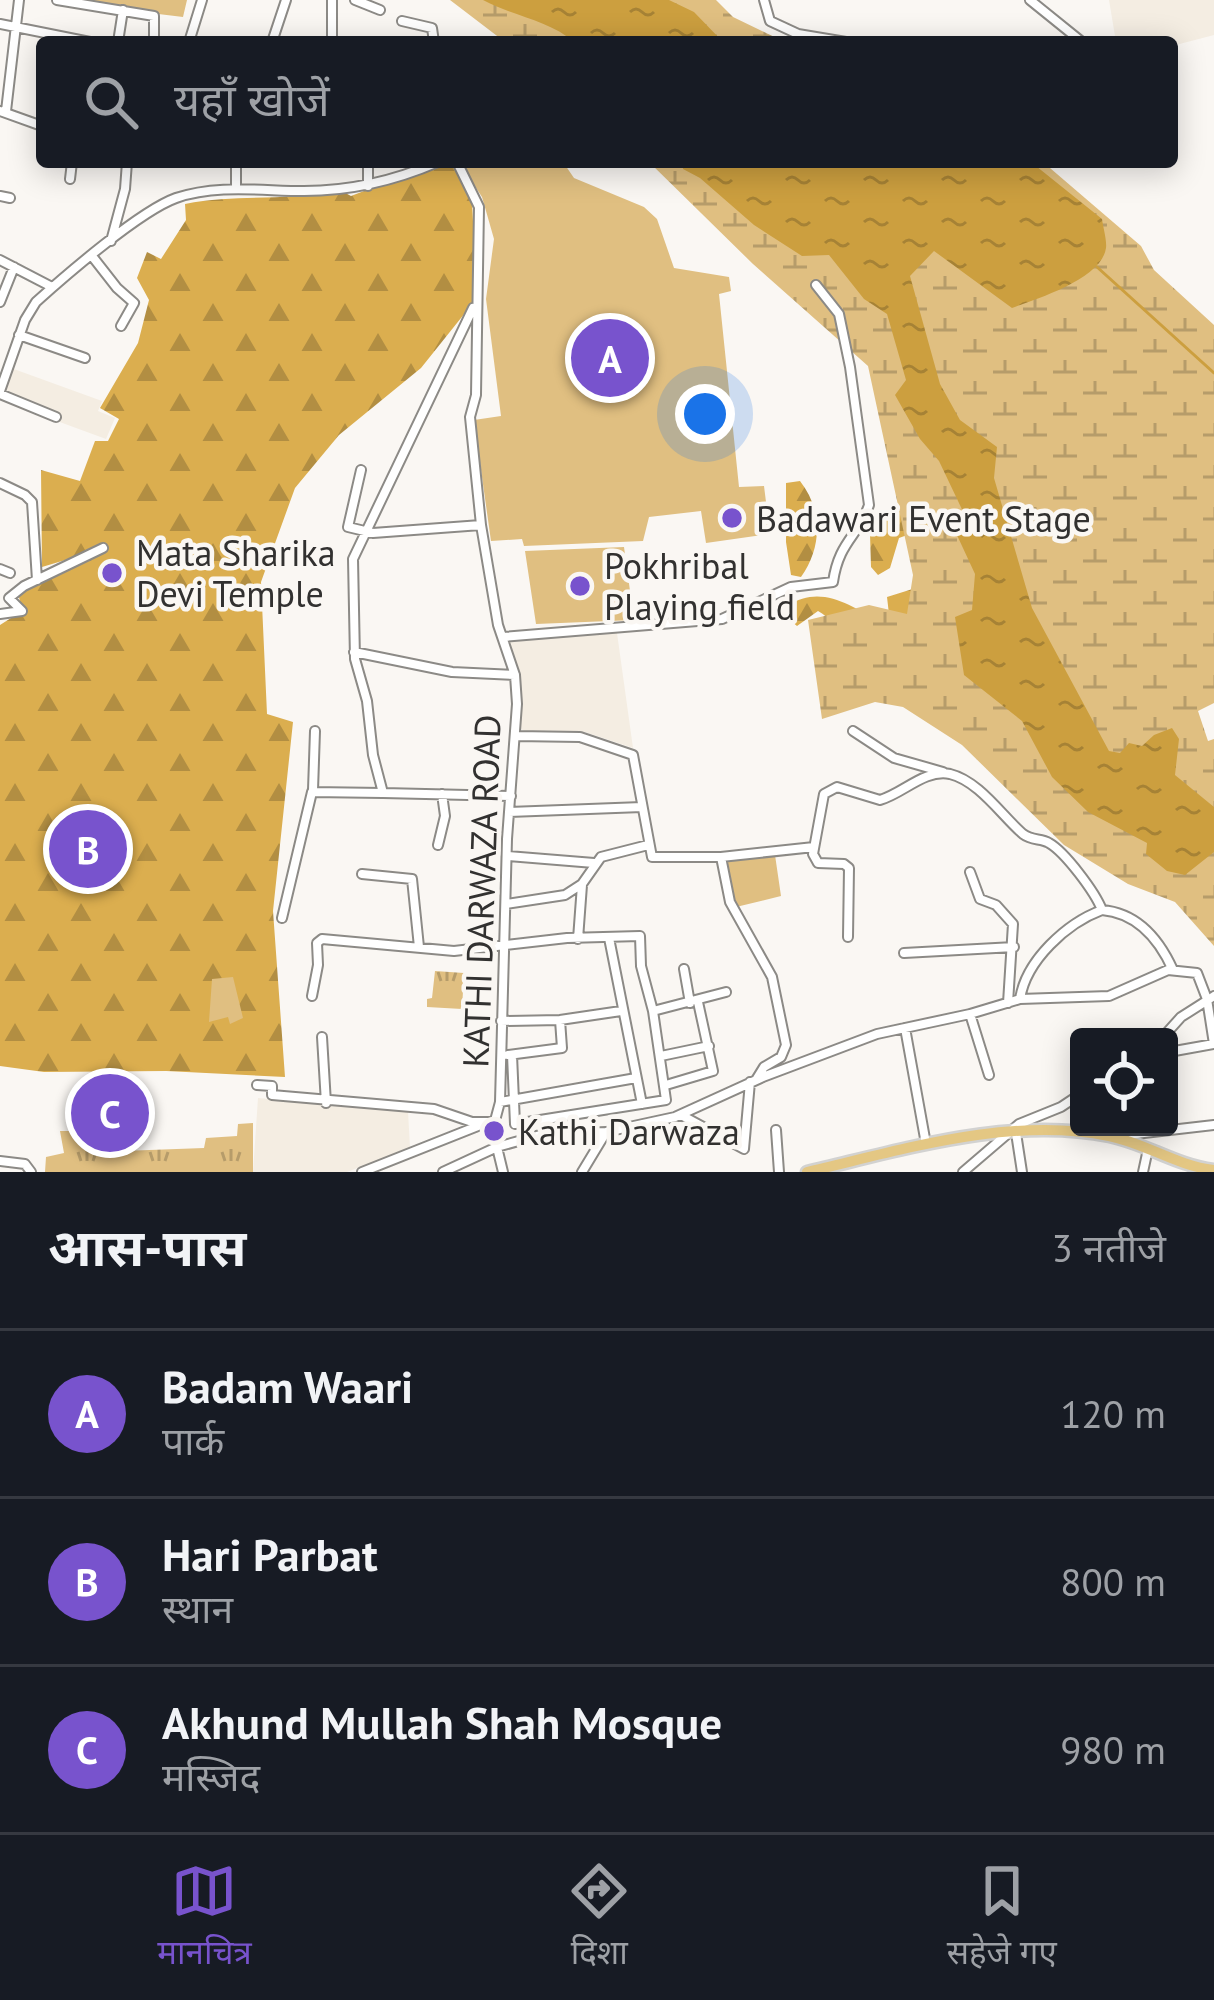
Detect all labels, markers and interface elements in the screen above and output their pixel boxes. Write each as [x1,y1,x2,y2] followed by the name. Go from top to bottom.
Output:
[36,36,1178,168] search box
[78,69,144,135] icon: search
[174,70,330,128] text: यहाँ खोजें
[571,313,649,403] pin: A
[675,384,735,444] your location
[756,495,1091,542] place label: Badawari Event Stage
[719,505,745,531] marker: Badawari Event Stage
[136,529,336,617] place label: Mata Sharika Devi Temple
[604,542,795,630] place label: Pokhribal Playing field
[99,560,125,586] marker: Mata Sharika Devi Temple
[567,573,593,599] marker: Pokhribal Playing field
[451,714,511,1068] street label: KATHI DARWAZA ROAD
[49,804,127,894] pin: B
[1070,1028,1178,1136] map controls
[1070,1028,1178,1136] button: locate
[71,1068,149,1158] pin: C
[518,1108,740,1155] place label: Kathi Darwaza
[481,1118,507,1144] marker: Kathi Darwaza
[48,1214,246,1280] text: आस-पास
[1051,1222,1166,1273] text: 3 नतीजे
[162,1357,413,1415] text: Badam Waari
[75,1388,99,1439] text: A
[1060,1388,1166,1439] text: 120 m
[162,1415,224,1466] text: पार्क
[162,1525,378,1583] text: Hari Parbat
[75,1556,99,1607] text: B
[1060,1556,1166,1607] text: 800 m
[162,1583,233,1634] text: स्थान
[162,1693,722,1751] text: Akhund Mullah Shah Mosque
[76,1724,98,1775] text: C
[1060,1724,1166,1775] text: 980 m
[162,1751,260,1802] text: मस्जिद
[157,1858,252,1977] tab: मानचित्र
[566,1858,632,1977] tab: दिशा
[947,1858,1057,1977] tab: सहेजे गए

